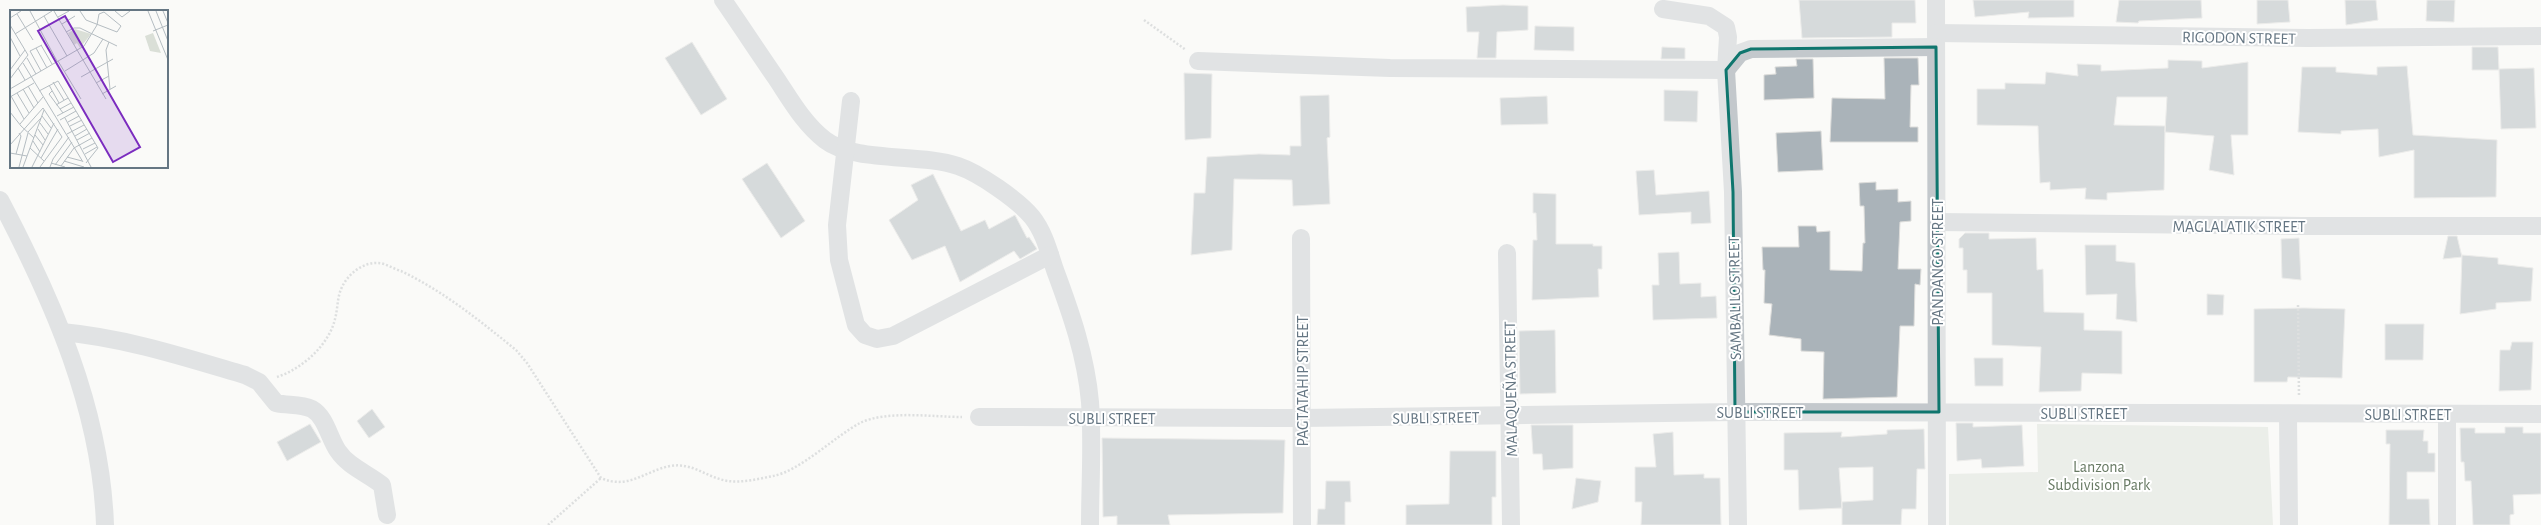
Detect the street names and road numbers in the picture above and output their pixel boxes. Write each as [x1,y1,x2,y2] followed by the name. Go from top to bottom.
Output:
[2182,29,2296,47] street label: RIGODON STREET
[1930,198,1946,326] street label: PANDANGO STREET
[2173,219,2306,235] street label: MAGLALATIK STREET
[1726,236,1744,360] street label: SAMBALILO STREET
[1295,315,1311,447] street label: PAGTATAHIP STREET
[1500,321,1521,457] street label: MALAQUEÑA STREET
[1716,405,1804,421] street label: SUBLI STREET
[2040,406,2128,422] street label: SUBLI STREET
[2364,407,2452,423] street label: SUBLI STREET
[1392,409,1480,427] street label: SUBLI STREET
[1068,411,1156,427] street label: SUBLI STREET

